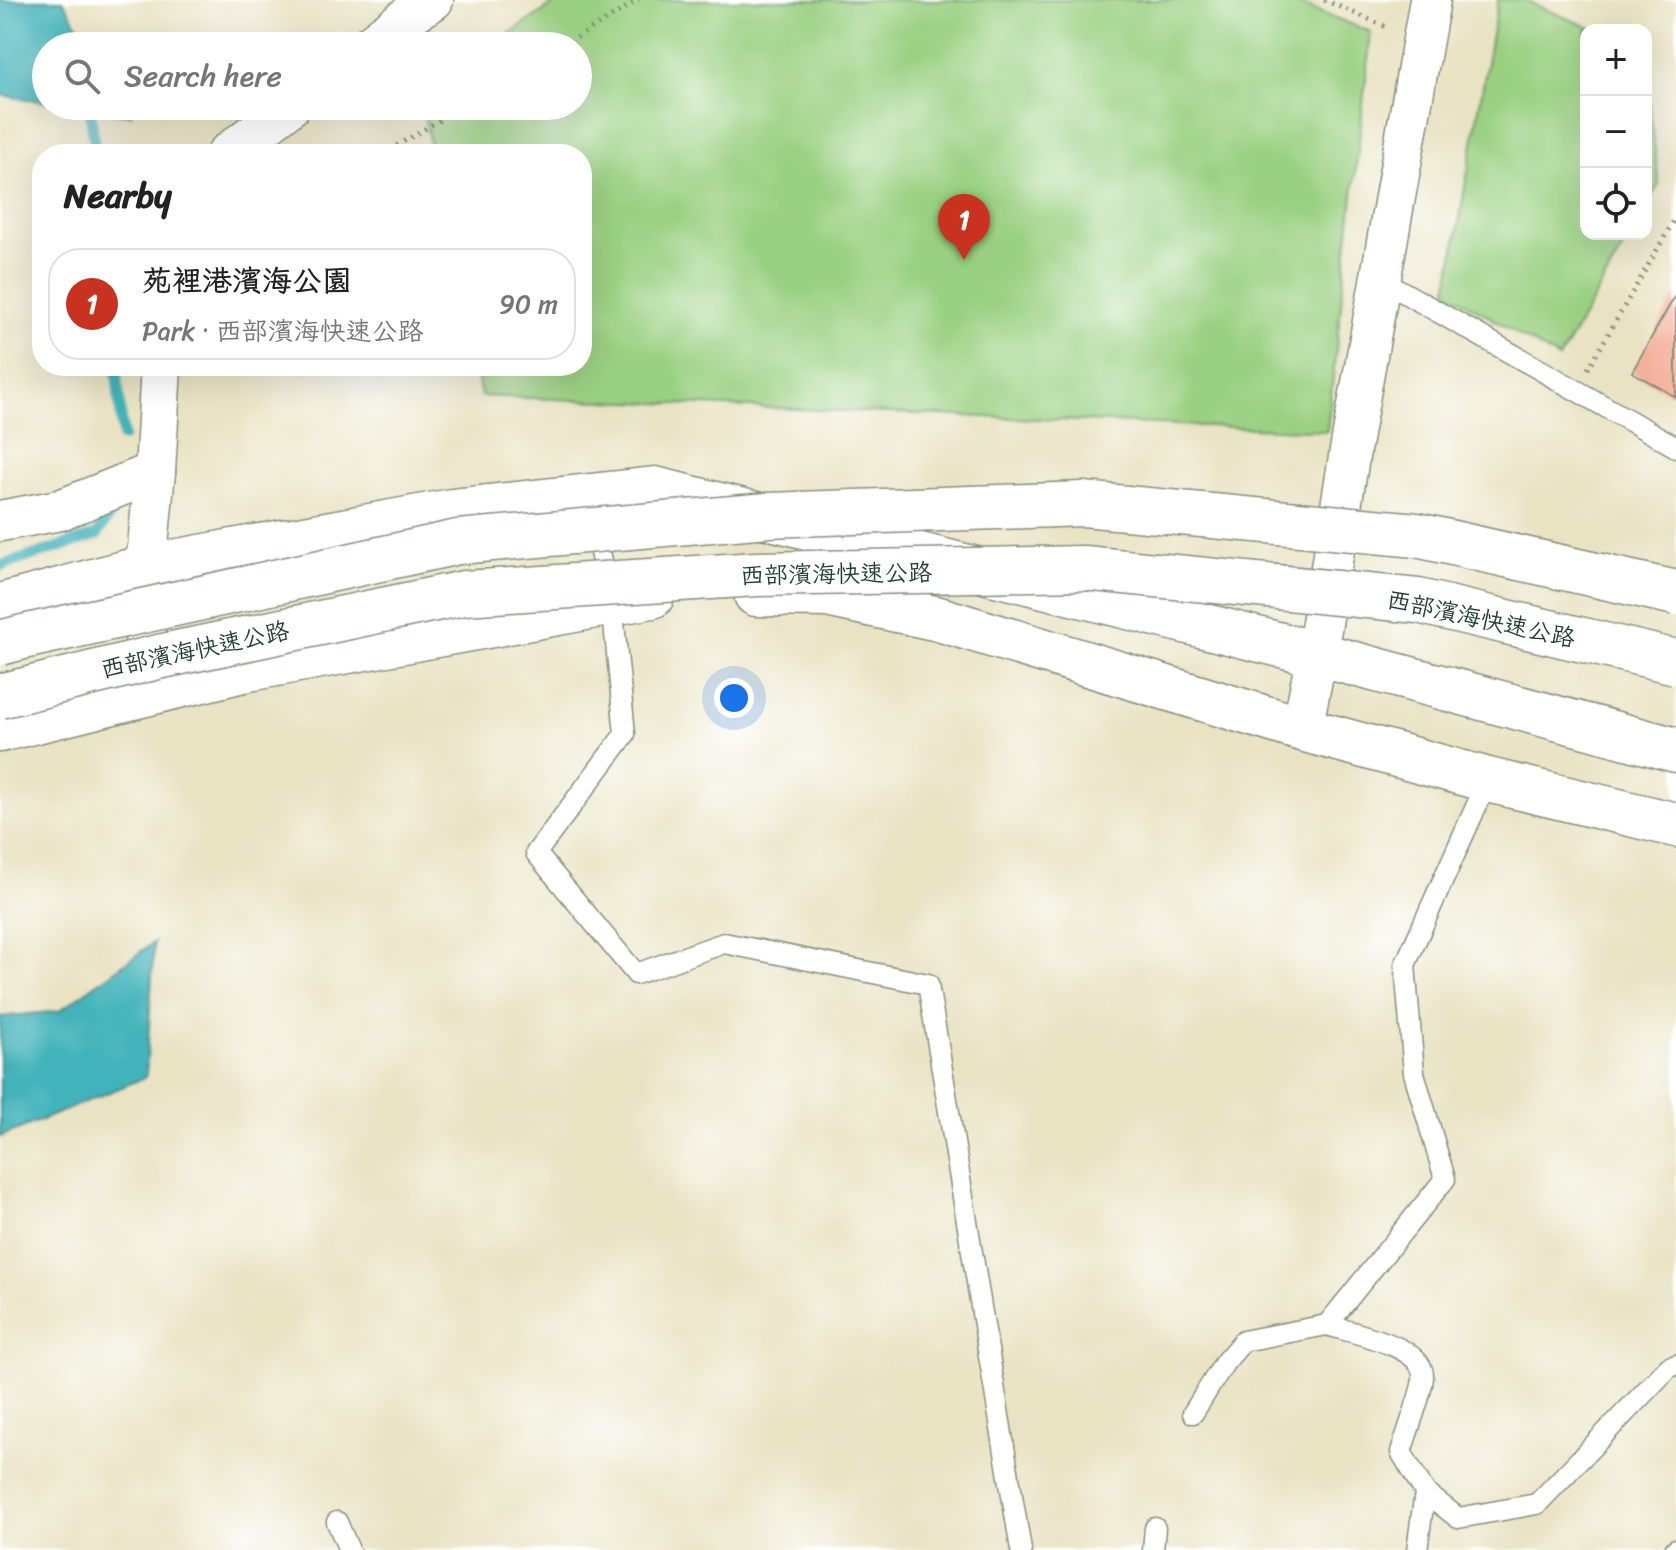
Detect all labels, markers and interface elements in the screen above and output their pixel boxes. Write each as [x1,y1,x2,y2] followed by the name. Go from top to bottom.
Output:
[1580,24,1652,240] map controls
[1580,24,1652,96] button: +
[32,32,592,120] search box
[124,49,282,103] text: Search here
[60,54,104,98] icon: search
[1580,96,1652,168] button: −
[64,166,172,226] text: Nearby
[1580,168,1652,240] button: locate
[938,194,990,260] pin: 1
[142,254,352,308] text: 苑裡港濱海公園
[86,281,98,327] text: 1
[499,281,558,327] text: 90 m
[142,308,424,354] text: Park · 西部濱海快速公路
[740,551,932,597] street label: 西部濱海快速公路
[1383,578,1579,660] street label: 西部濱海快速公路
[97,609,293,691] street label: 西部濱海快速公路
[714,678,754,718] your location

